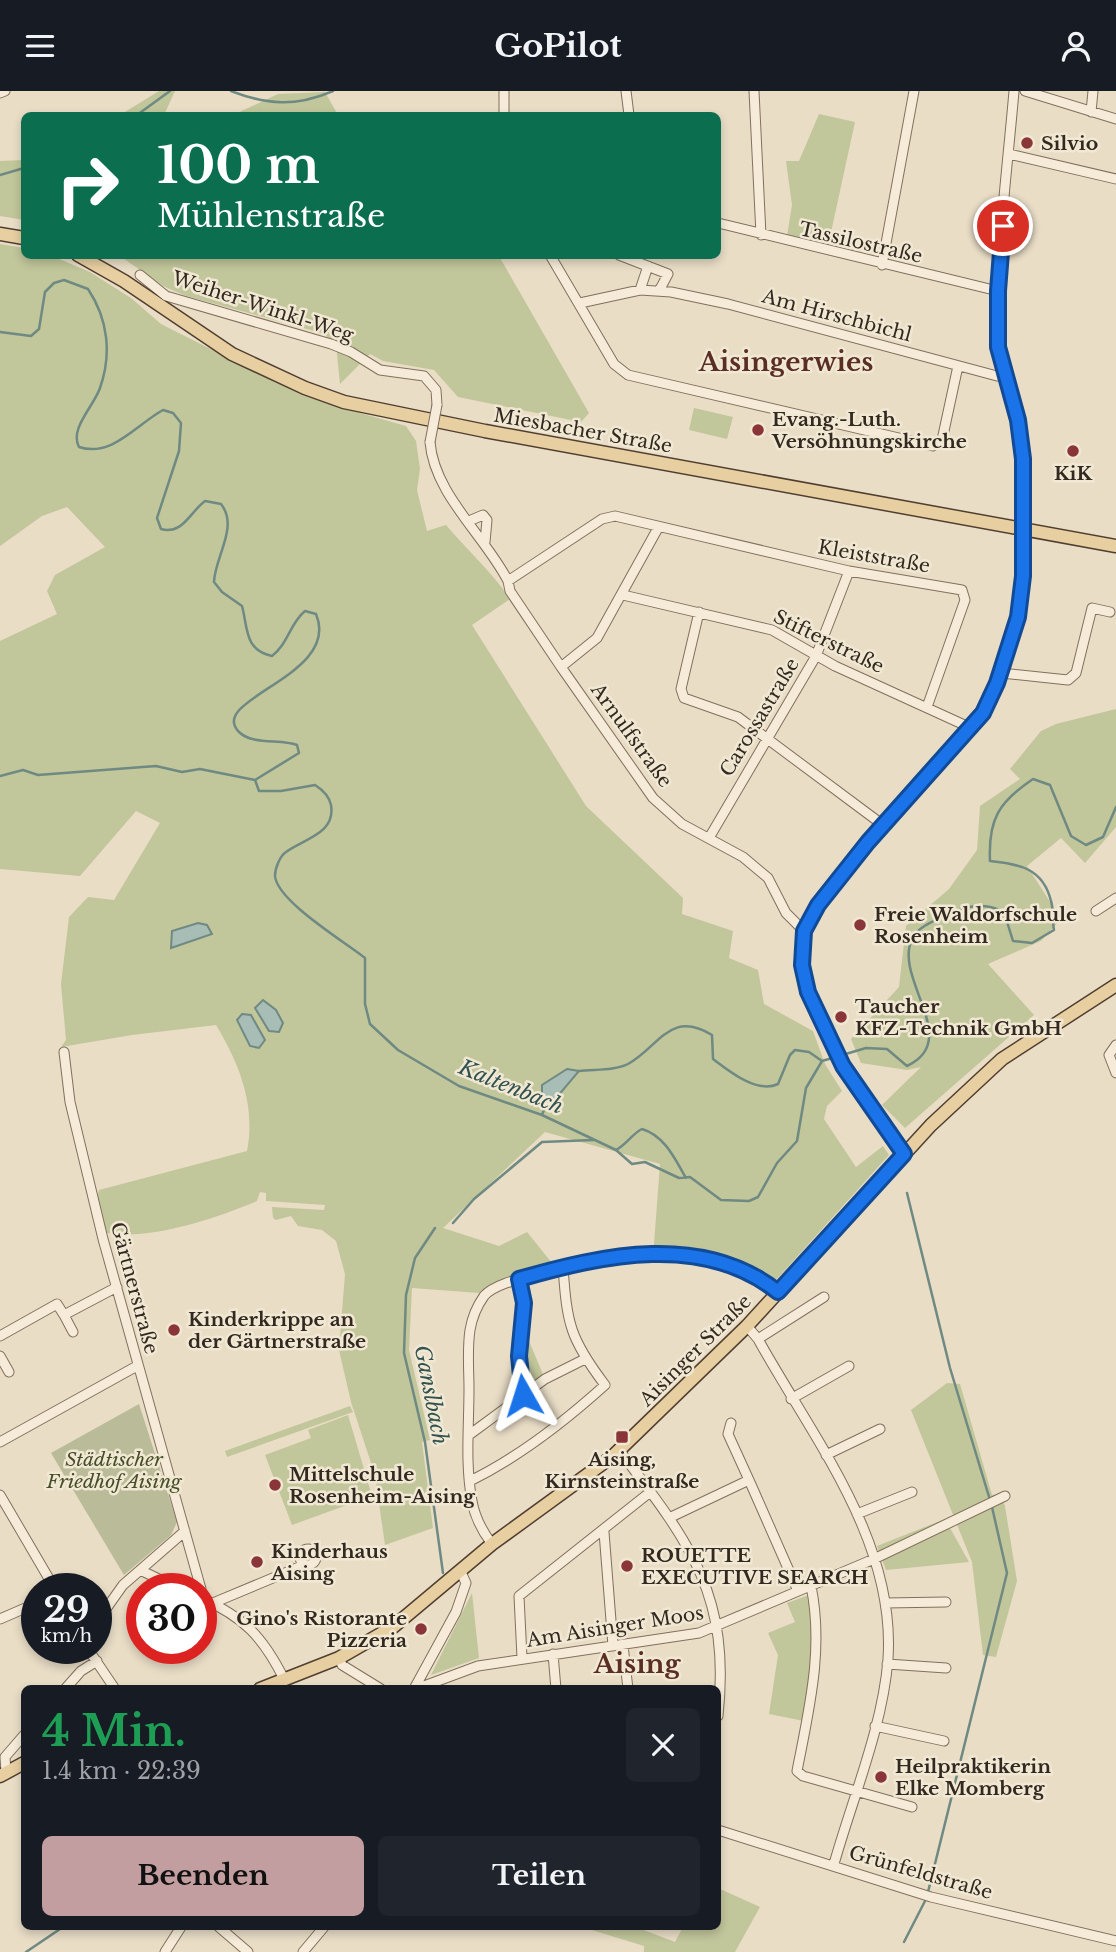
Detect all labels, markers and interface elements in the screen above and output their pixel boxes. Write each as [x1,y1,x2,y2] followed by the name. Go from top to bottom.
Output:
[494,26,622,66] text: GoPilot
[21,27,59,65] icon: menu
[1057,27,1095,65] icon: person
[1041,132,1098,155] place label: Silvio
[157,135,320,196] text: 100 m
[1019,135,1035,151] marker: Silvio
[42,140,133,231] icon: right
[157,196,385,236] text: Mühlenstraße
[973,196,1033,256] pin
[984,207,1022,245] icon: arrive
[797,217,925,268] street label: Tassilostraße
[168,266,357,347] street label: Weiher-Winkl-Weg
[759,284,914,346] street label: Am Hirschbichl
[698,346,873,378] district label: Aisingerwies
[492,403,674,458] street label: Miesbacher Straße
[771,408,967,453] place label: Evang.-Luth. Versöhnungskirche
[750,422,766,438] marker: Evang.-Luth. Versöhnungskirche
[1065,443,1081,459] marker: KiK
[1054,462,1093,485] place label: KiK
[816,535,932,578] street label: Kleiststraße
[770,605,888,678] street label: Stifterstraße
[715,654,804,781] street label: Carossastraße
[586,678,677,792] street label: Arnulfstraße
[874,903,1077,948] place label: Freie Waldorfschule Rosenheim
[852,917,868,933] marker: Freie Waldorfschule Rosenheim
[855,995,1062,1040] place label: Taucher KFZ-Technik GmbH
[833,1009,849,1025] marker: Taucher KFZ-Technik GmbH
[454,1054,567,1120] water label: Kaltenbach
[106,1220,163,1357] street label: Gärtnerstraße
[634,1290,756,1412] street label: Aisinger Straße
[188,1308,366,1353] place label: Kinderkrippe an der Gärtnerstraße
[166,1322,182,1338] marker: Kinderkrippe an der Gärtnerstraße
[409,1343,453,1447] water label: Ganslbach
[486,1358,560,1432] position arrow
[614,1429,630,1445] marker: Aising, Kirnsteinstraße
[46,1448,183,1493] park label: Städtischer Friedhof Aising
[545,1448,699,1493] place label: Aising, Kirnsteinstraße
[289,1463,476,1508] place label: Mittelschule Rosenheim-Aising
[267,1477,283,1493] marker: Mittelschule Rosenheim-Aising
[270,1540,388,1585] place label: Kinderhaus Aising
[641,1544,869,1589] place label: ROUETTE EXECUTIVE SEARCH
[249,1554,265,1570] marker: Kinderhaus Aising
[619,1558,635,1574] marker: ROUETTE EXECUTIVE SEARCH
[126,1573,217,1664] speed limit sign: 30
[43,1588,90,1631] text: 29
[524,1601,705,1652] street label: Am Aisinger Moos
[236,1607,407,1652] place label: Gino's Ristorante Pizzeria
[413,1621,429,1637] marker: Gino's Ristorante Pizzeria
[41,1625,92,1647] text: km/h
[593,1648,681,1680] district label: Aising
[42,1705,186,1757] text: 4 Min.
[626,1708,700,1782] button: close
[895,1755,1051,1800] place label: Heilpraktikerin Elke Momberg
[42,1757,201,1785] text: 1.4 km · 22:39
[873,1769,889,1785] marker: Heilpraktikerin Elke Momberg
[42,1836,364,1916] button: Beenden
[378,1836,700,1916] button: Teilen
[846,1841,995,1904] street label: Grünfeldstraße

